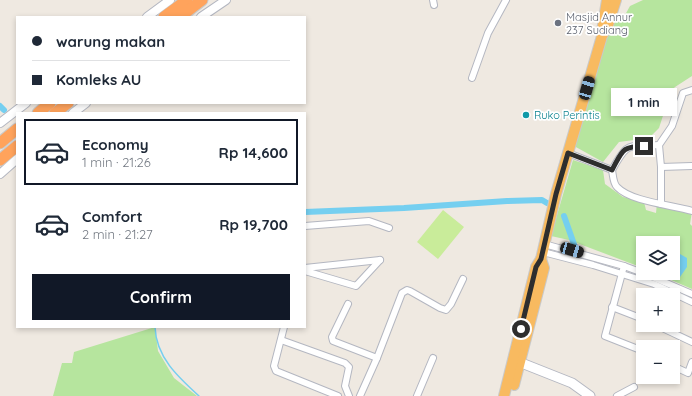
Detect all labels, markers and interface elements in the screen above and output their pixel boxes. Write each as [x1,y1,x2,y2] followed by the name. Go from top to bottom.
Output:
[566,10,633,37] place label: Masjid Annur 237 Sudiang
[553,18,563,28] marker: Masjid Annur 237 Sudiang
[56,32,165,51] text: warung makan
[56,70,141,89] text: Komleks AU
[578,75,596,101] car
[611,88,677,116] callout: 1 min
[628,94,660,110] text: 1 min
[534,108,600,122] place label: Ruko Perintis
[521,110,531,120] marker: Ruko Perintis
[34,134,70,170] icon: car
[82,135,149,154] text: Economy
[635,137,653,155] route end
[219,143,288,162] text: Rp 14,600
[82,154,151,170] text: 1 min · 21:26
[34,206,70,242] icon: car
[82,207,143,226] text: Comfort
[219,215,288,234] text: Rp 19,700
[82,226,153,242] text: 2 min · 21:27
[636,236,680,384] map controls
[636,236,680,280] button: layers
[559,241,585,259] car
[32,274,290,320] button: Confirm
[636,288,680,332] button: +
[512,320,530,338] route start
[636,340,680,384] button: −

